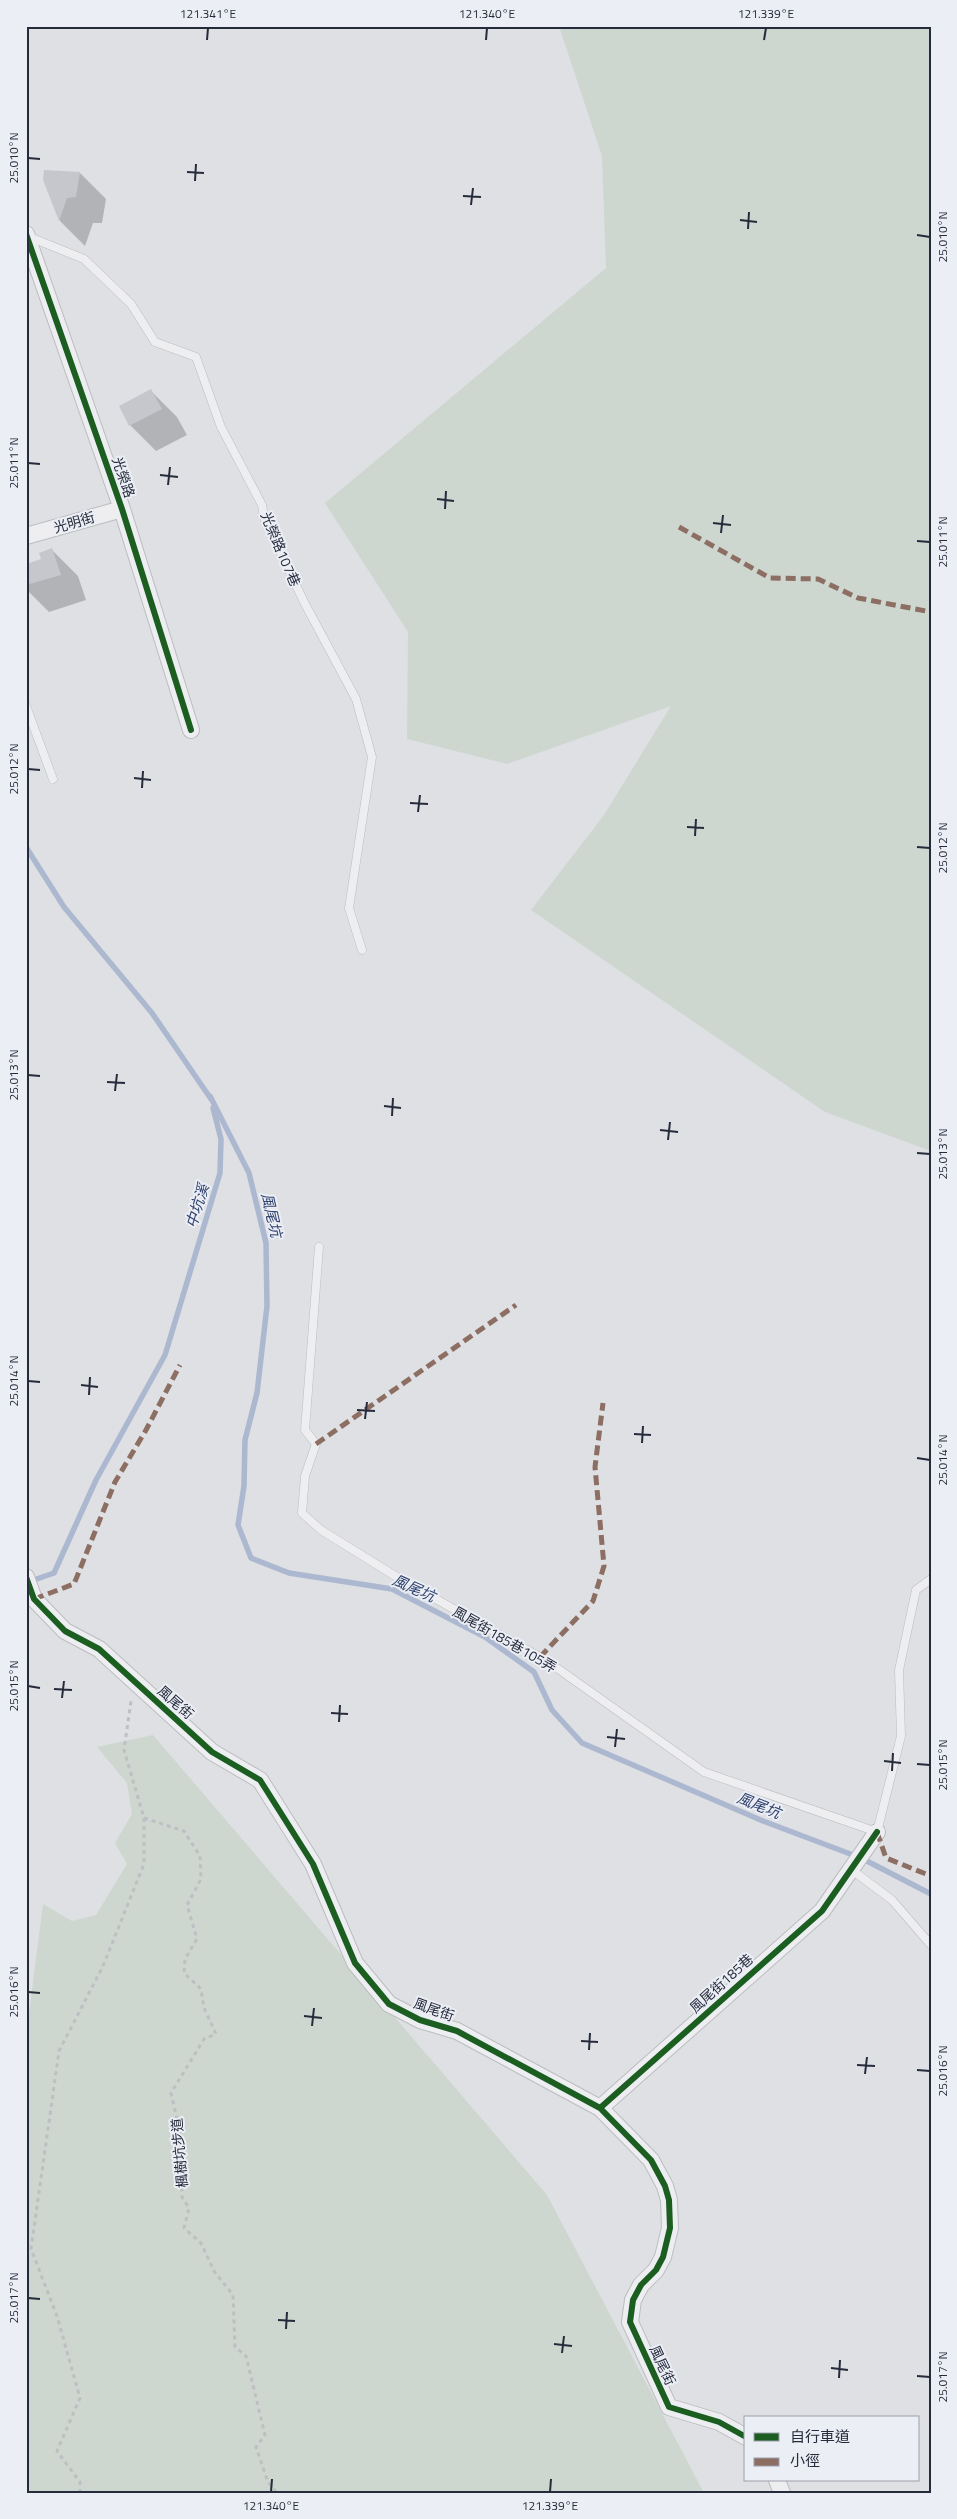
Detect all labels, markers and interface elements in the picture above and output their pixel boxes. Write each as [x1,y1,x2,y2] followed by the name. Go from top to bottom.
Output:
[180,4,236,23] text: 121.341°E
[459,4,515,23] text: 121.340°E
[738,4,794,23] text: 121.339°E
[4,132,23,184] text: 25.010°N
[933,211,952,263] text: 25.010°N
[4,437,23,489] text: 25.011°N
[107,454,141,500] street label: 光榮路
[51,506,97,538] street label: 光明街
[256,508,306,590] street label: 光榮路107巷
[933,516,952,568] text: 25.011°N
[4,743,23,795] text: 25.012°N
[933,822,952,874] text: 25.012°N
[4,1049,23,1101] text: 25.013°N
[933,1128,952,1180] text: 25.013°N
[179,1179,215,1231] water label: 中坑溪
[256,1190,289,1241] water label: 風尾坑
[4,1355,23,1407] text: 25.014°N
[933,1434,952,1486] text: 25.014°N
[389,1568,441,1608] water label: 風尾坑
[449,1601,561,1677] street label: 風尾街185巷105弄
[4,1660,23,1712] text: 25.015°N
[153,1680,199,1724] street label: 風尾街
[933,1739,952,1791] text: 25.015°N
[734,1786,786,1825] water label: 風尾坑
[684,1949,758,2017] street label: 風尾街185巷
[4,1966,23,2018] text: 25.016°N
[411,1992,457,2026] street label: 風尾街
[933,2045,952,2097] text: 25.016°N
[165,2117,193,2189] street label: 楓樹坑步道
[4,2272,23,2324] text: 25.017°N
[645,2342,681,2388] street label: 風尾街
[933,2351,952,2403] text: 25.017°N
[744,2416,920,2482] legend
[790,2425,850,2448] text: 自行車道
[790,2449,820,2472] text: 小徑
[243,2496,299,2515] text: 121.340°E
[522,2496,578,2515] text: 121.339°E

